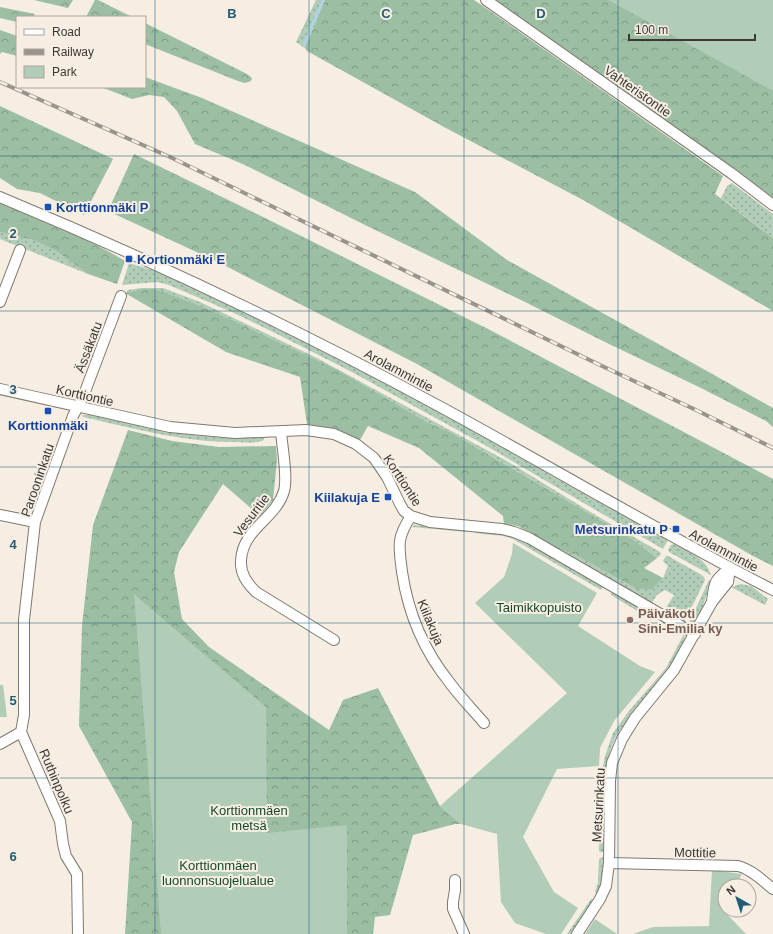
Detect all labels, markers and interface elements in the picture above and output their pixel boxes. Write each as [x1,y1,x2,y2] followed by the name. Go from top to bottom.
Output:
[227,6,237,21] text: B
[381,6,391,21] text: C
[536,6,546,21] text: D
[16,16,146,88] legend
[629,16,755,42] scale bar
[635,23,668,37] text: 100 m
[52,25,81,39] text: Road
[52,45,94,59] text: Railway
[601,63,674,120] street label: Vahteristontie
[52,65,78,79] text: Park
[56,200,149,215] place label: Korttionmäki P
[43,202,53,212] marker: Korttionmäki P
[9,226,17,241] text: 2
[137,252,225,267] place label: Kortionmäki E
[124,254,134,264] marker: Kortionmäki E
[72,320,105,375] street label: Ässäkatu
[362,346,436,395] street label: Arolammintie
[9,382,17,397] text: 3
[55,382,115,409] street label: Korttiontie
[43,406,53,416] marker: Korttionmäki
[8,418,88,433] place label: Korttionmäki
[18,441,57,519] street label: Parooninkatu
[380,452,425,509] street label: Korttiontie
[314,490,380,505] place label: Kiilakuja E
[230,491,272,540] street label: Vesuritie
[383,492,393,502] marker: Kiilakuja E
[575,522,668,537] place label: Metsurinkatu P
[671,524,681,534] marker: Metsurinkatu P
[687,526,761,575] street label: Arolammintie
[9,537,17,552] text: 4
[414,597,447,648] street label: Kiilakuja
[496,600,582,615] park label: Taimikkopuisto
[638,606,723,636] place label: Päiväkoti Sini-Emilia ky
[625,615,635,625] marker: Päiväkoti Sini-Emilia ky
[9,693,17,708] text: 5
[36,747,77,816] street label: Ruthinpolku
[589,767,608,843] street label: Metsurinkatu
[210,803,288,833] park label: Korttionmäen metsä
[674,845,716,860] street label: Mottitie
[9,849,17,864] text: 6
[162,858,274,888] park label: Korttionmäen luonnonsuojelualue
[717,878,757,918] north arrow
[724,883,738,897] text: N

